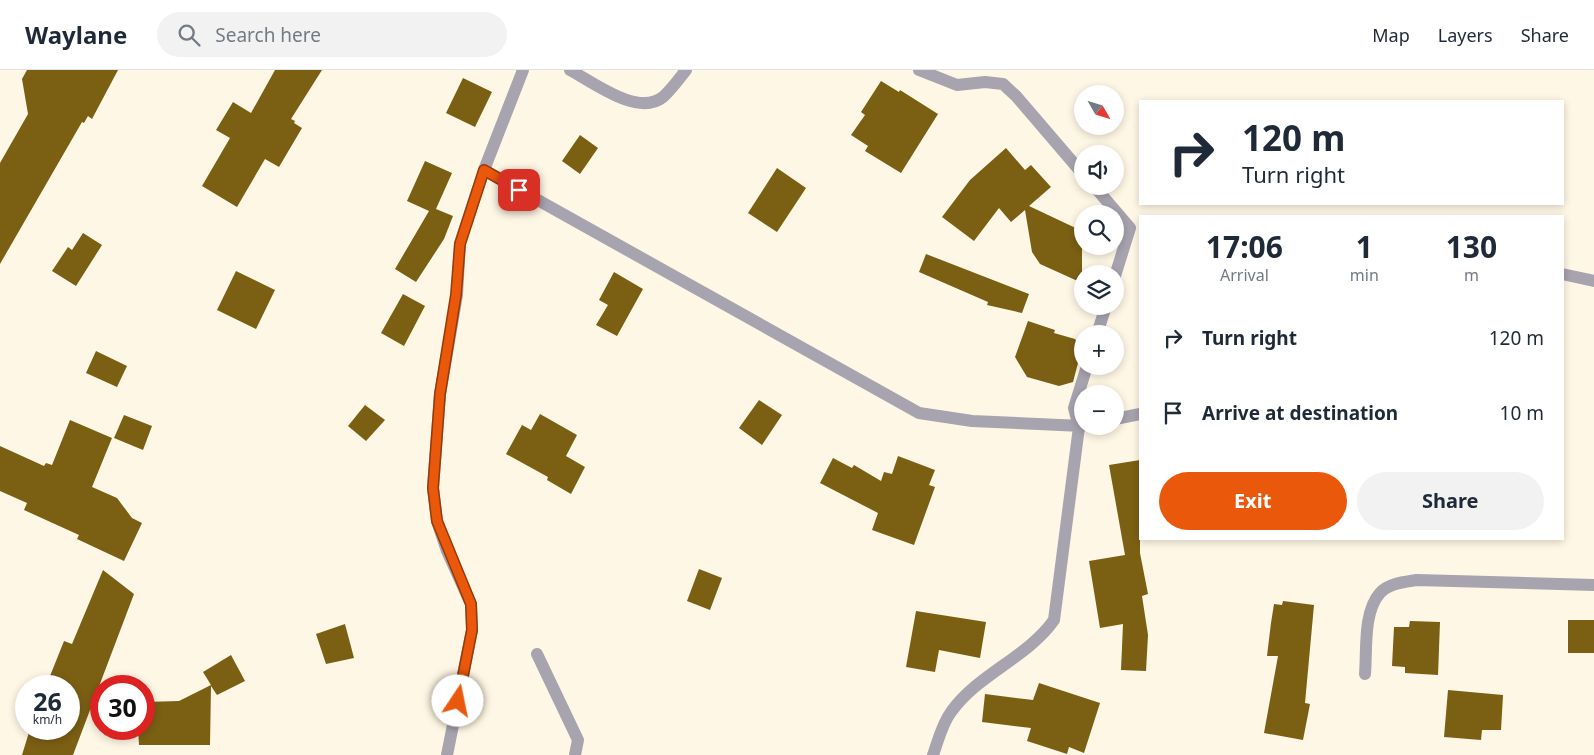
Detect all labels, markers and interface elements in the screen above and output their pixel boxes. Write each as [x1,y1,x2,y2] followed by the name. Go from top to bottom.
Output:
[157,12,507,57] search box
[25,18,127,51] text: Waylane
[175,21,203,49] icon: search
[215,22,321,48] text: Search here
[1372,23,1410,47] text: Map
[1438,23,1493,47] text: Layers
[1521,23,1569,47] text: Share
[1074,85,1124,135] north arrow
[1074,85,1124,435] map controls
[1242,114,1345,161] text: 120 m
[1159,120,1224,185] icon: right
[1074,145,1124,195] button: sound
[1242,159,1345,189] text: Turn right
[498,169,540,211] pin
[505,176,533,204] icon: arrive
[1074,205,1124,255] button: search
[1206,226,1283,267] text: 17:06
[1356,226,1373,267] text: 1
[1446,226,1497,267] text: 130
[1220,264,1269,286] text: Arrival
[1350,264,1379,286] text: min
[1464,264,1479,286] text: m
[1074,265,1124,315] button: layers
[1159,324,1187,352] icon: right
[1074,325,1124,375] button: +
[1202,325,1297,351] text: Turn right
[1489,325,1544,351] text: 120 m
[1074,385,1124,435] button: −
[1159,399,1187,427] icon: arrive
[1202,400,1398,426] text: Arrive at destination
[1500,400,1544,426] text: 10 m
[1159,472,1347,530] button: Exit
[1357,472,1544,530] button: Share
[431,674,483,726] position arrow
[90,675,155,740] speed limit sign: 30
[33,684,62,718] text: 26
[33,711,62,728] text: km/h

